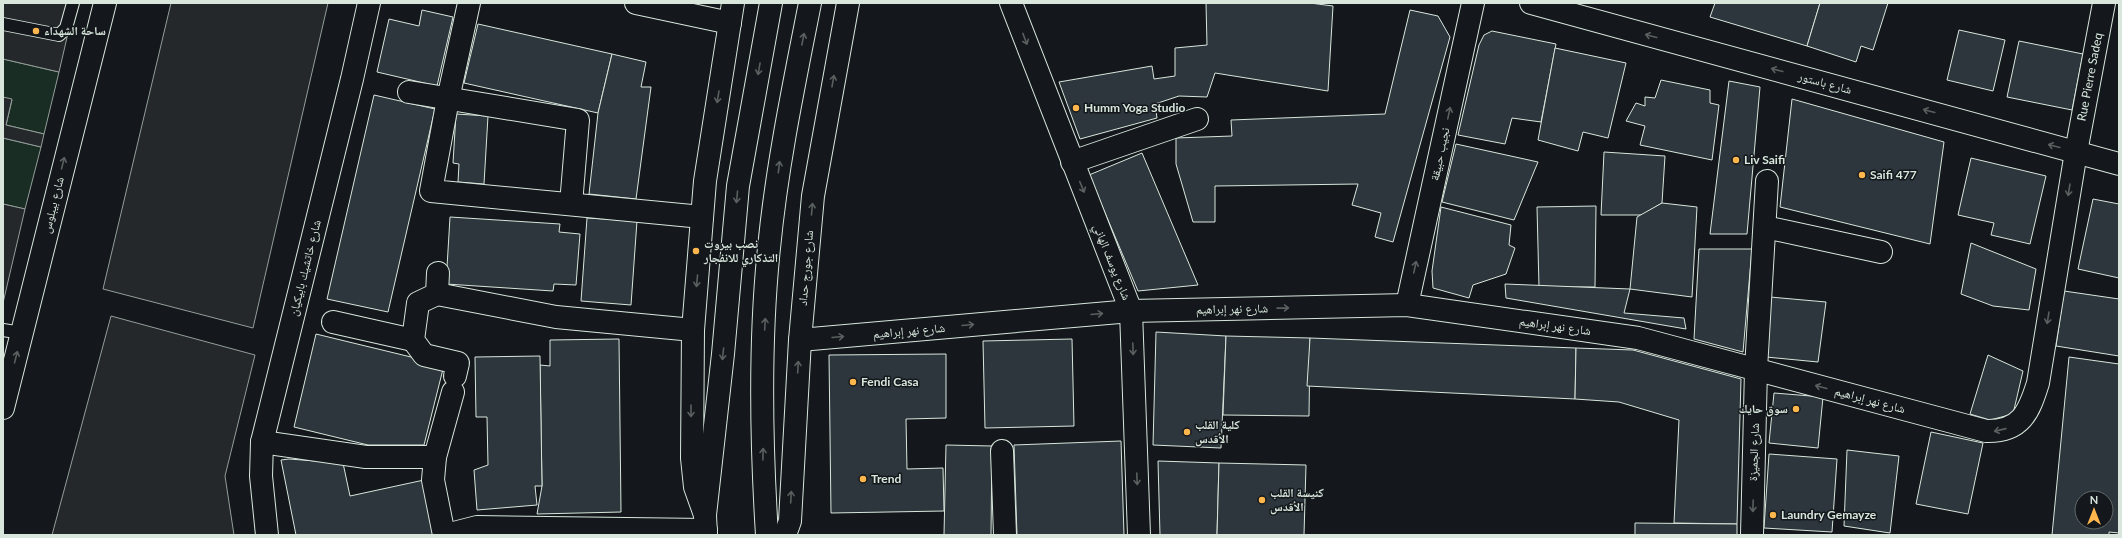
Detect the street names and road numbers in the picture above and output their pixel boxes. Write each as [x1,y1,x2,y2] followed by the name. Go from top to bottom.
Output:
[2074,31,2105,122] street label: Rue Pierre Sadeq
[1796,68,1854,98] street label: شارع باستور
[1427,126,1453,182] street label: نجيب حبيقة
[38,175,68,235] street label: شارع بيبلوس
[285,218,325,318] street label: شارع خاتشيك بابيكيان
[1088,221,1135,303] street label: شارع يوسف الهاني
[795,230,817,306] street label: شارع جورج حداد
[1196,300,1268,318] street label: شارع نهر إبراهيم
[1518,313,1592,339] street label: شارع نهر إبراهيم
[872,320,946,342] street label: شارع نهر إبراهيم
[1833,383,1907,417] street label: شارع نهر إبراهيم
[1745,422,1763,481] street label: شارع الجميزة

